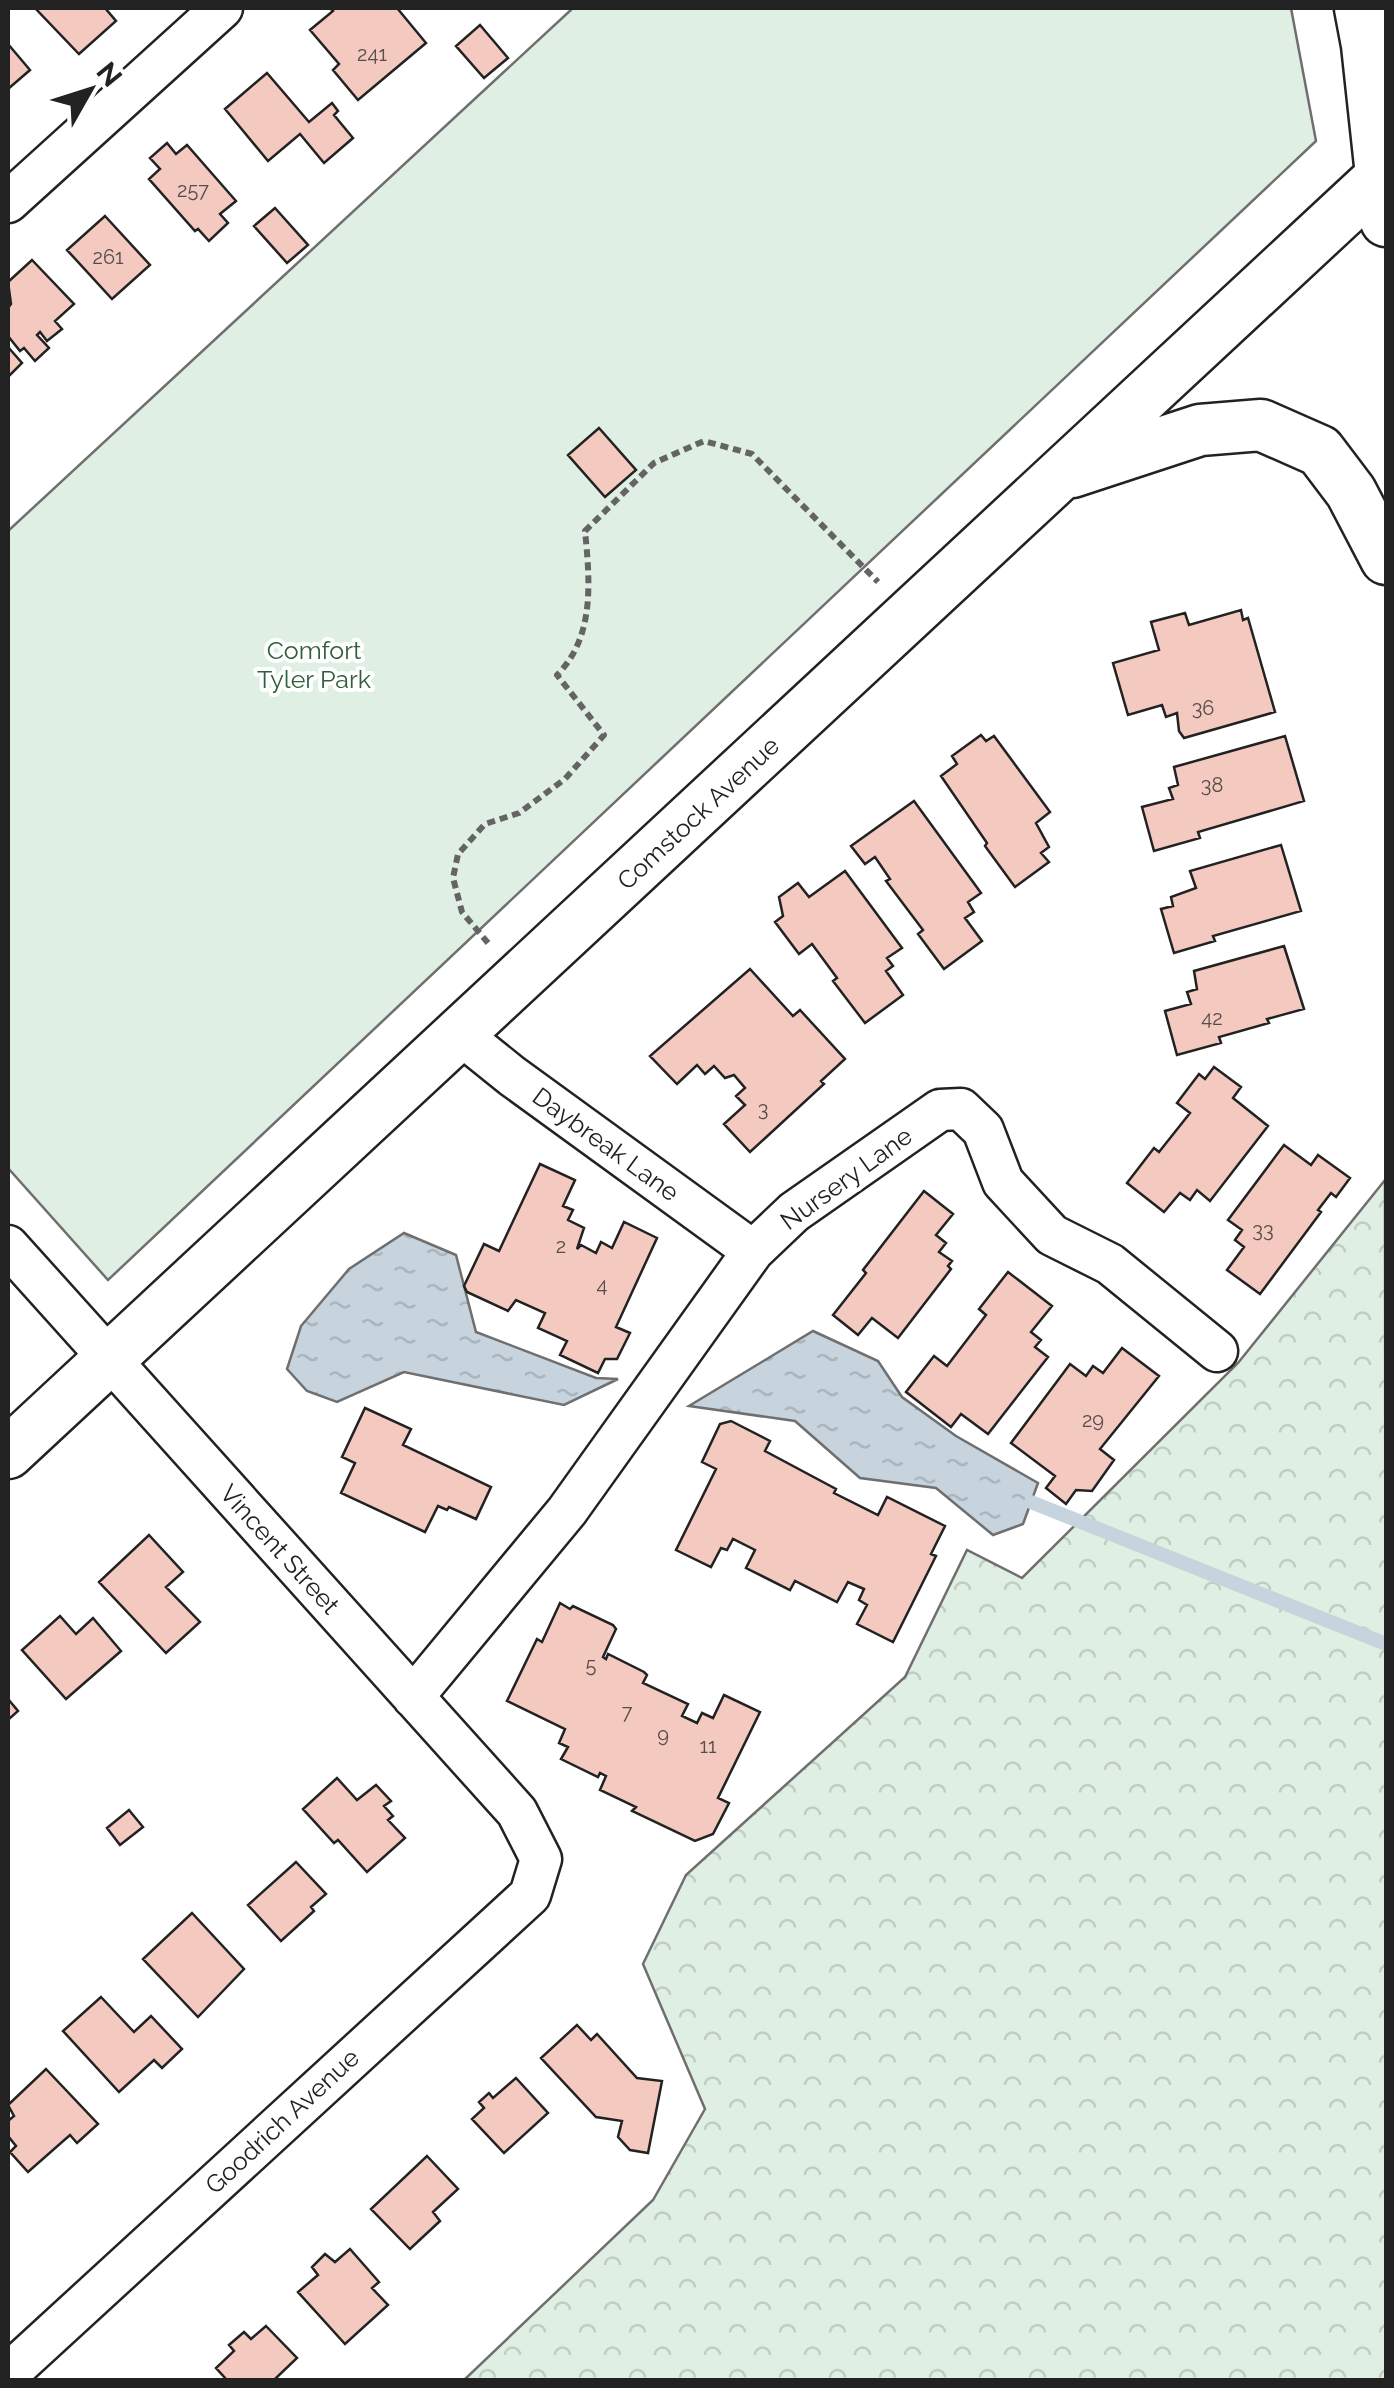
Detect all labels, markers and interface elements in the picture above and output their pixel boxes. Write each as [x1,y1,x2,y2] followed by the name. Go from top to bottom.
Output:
[40,40,140,140] north arrow
[357,42,387,66] house number: 241
[89,56,129,93] text: N
[177,178,209,202] house number: 257
[92,245,124,269] house number: 261
[257,635,372,694] park label: Comfort Tyler Park
[1192,696,1214,720] house number: 36
[611,730,785,896] street label: Comstock Avenue
[1201,773,1223,797] house number: 38
[1201,1006,1223,1030] house number: 42
[527,1081,685,1207] street label: Daybreak Lane
[758,1097,768,1121] house number: 3
[774,1120,918,1236] street label: Nursery Lane
[1252,1218,1274,1242] house number: 33
[556,1234,566,1258] house number: 2
[597,1273,608,1297] house number: 4
[1082,1408,1104,1432] house number: 29
[214,1478,346,1620] street label: Vincent Street
[586,1653,597,1677] house number: 5
[622,1700,633,1724] house number: 7
[657,1723,669,1747] house number: 9
[699,1734,717,1758] house number: 11
[199,2042,365,2200] street label: Goodrich Avenue

